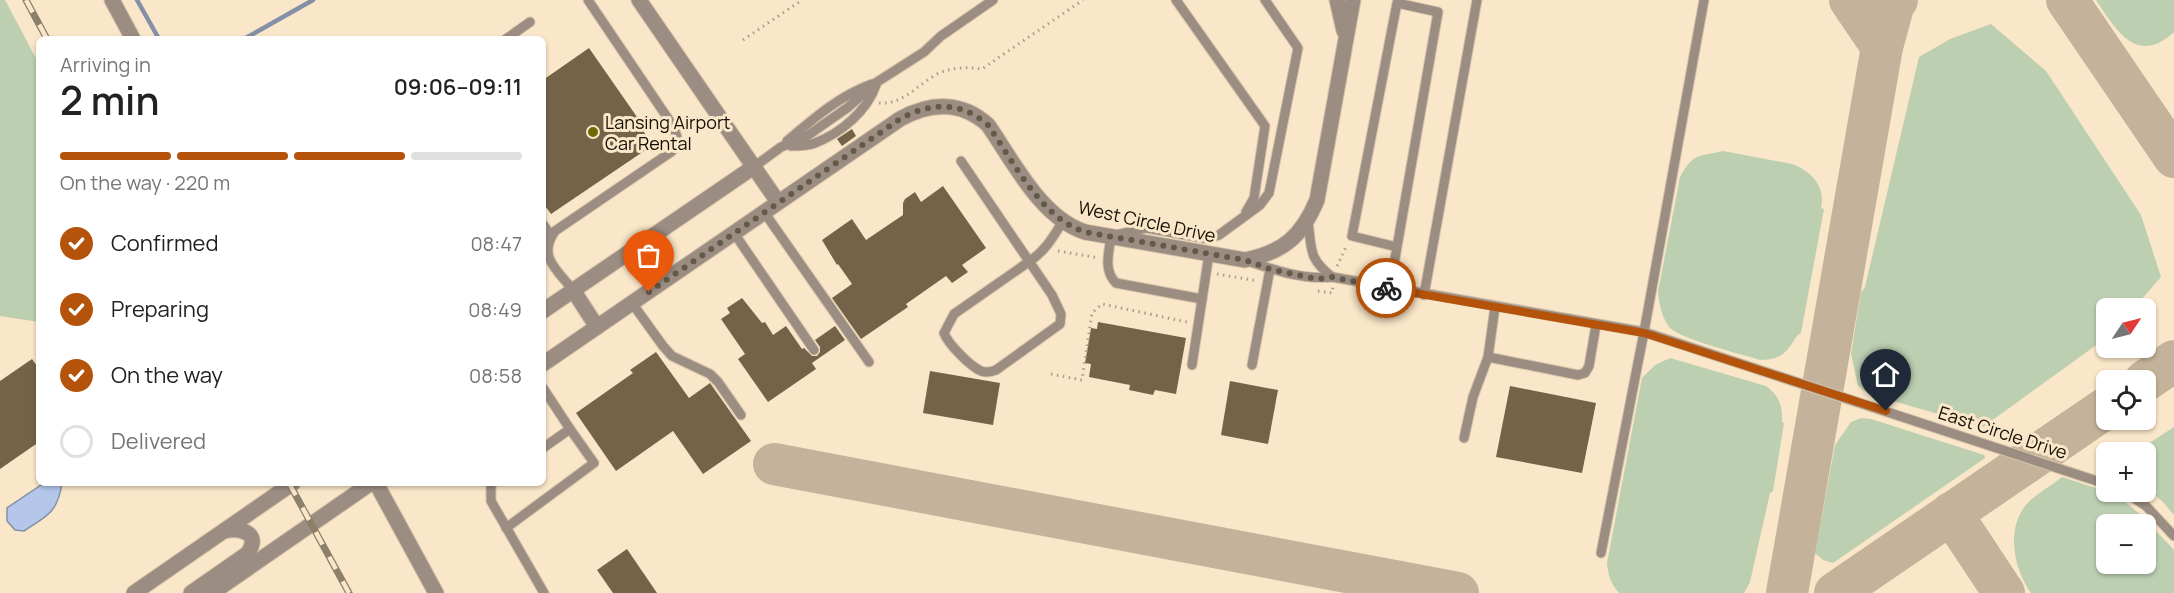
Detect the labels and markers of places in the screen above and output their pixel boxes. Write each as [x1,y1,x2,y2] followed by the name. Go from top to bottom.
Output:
[605,110,731,155] place label: Lansing Airport Car Rental
[586,125,600,139] marker: Lansing Airport Car Rental
[623,230,674,292] pin
[1860,349,1911,411] pin

